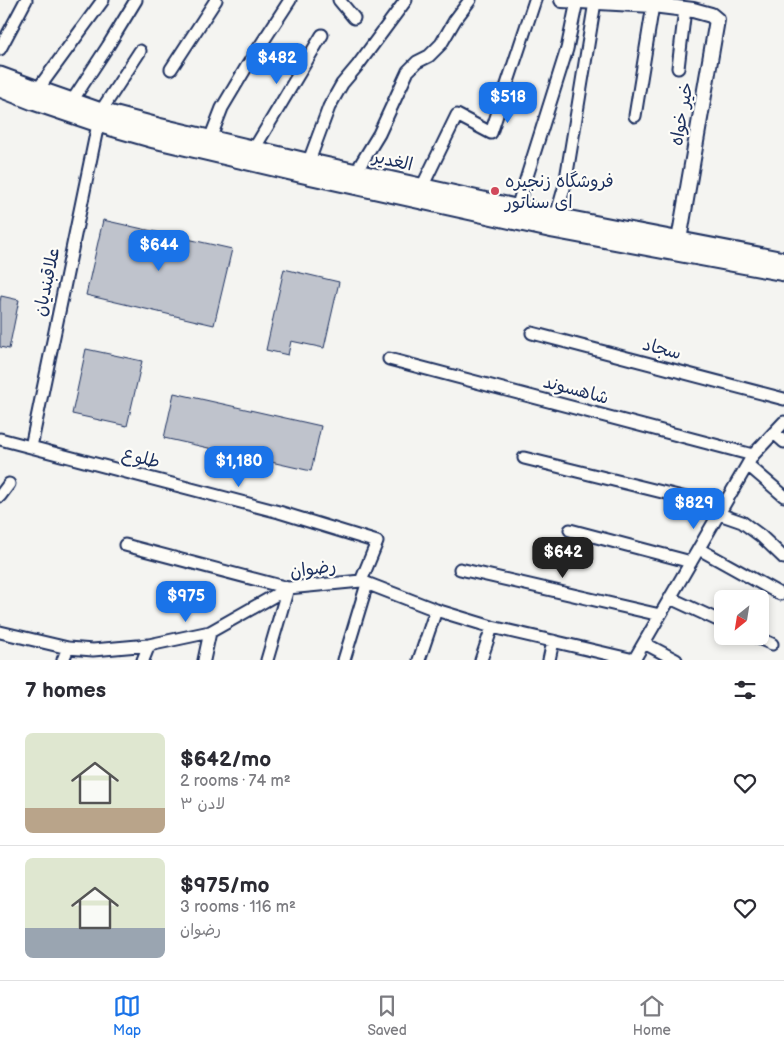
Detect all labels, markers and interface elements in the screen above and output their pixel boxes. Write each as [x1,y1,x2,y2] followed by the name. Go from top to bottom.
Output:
[247,42,307,85] pin: $482
[257,49,297,68] text: $482
[666,81,698,147] street label: خیر خواه
[478,82,538,124] pin: $518
[490,88,526,107] text: $518
[369,146,415,176] street label: الغدیر
[503,171,614,213] place label: فروشگاه زنجیره ای سناتور
[489,185,501,197] marker: فروشگاه زنجیره ای سناتور
[129,230,189,272] pin: $644
[139,236,179,255] text: $644
[29,246,65,318] street label: علاقبندیان
[640,334,684,364] street label: سجاد
[541,371,611,409] street label: شاهسوند
[119,443,162,474] street label: طلوع
[198,446,280,488] pin: $1,180
[215,452,263,471] text: $1,180
[664,488,724,530] pin: $829
[674,494,714,513] text: $829
[533,536,593,579] pin: $642
[543,543,583,562] text: $642
[289,555,337,583] street label: رضوان
[156,580,216,623] pin: $975
[167,587,205,606] text: $975
[714,590,769,645] north arrow
[714,590,769,645] map controls
[731,676,759,704] icon: filters
[25,678,106,703] text: 7 homes
[180,747,271,772] text: $642/mo
[65,753,125,813] icon: home
[731,769,759,797] icon: heart
[180,772,291,791] text: 2 rooms · 74 m²
[180,795,225,814] text: لادن ۳
[180,873,270,898] text: $975/mo
[65,878,125,938] icon: home
[731,894,759,922] icon: heart
[180,898,296,917] text: 3 rooms · 116 m²
[180,921,221,940] text: رضوان
[113,992,141,1039] tab: Map
[367,992,407,1039] tab: Saved
[633,992,671,1039] tab: Home

